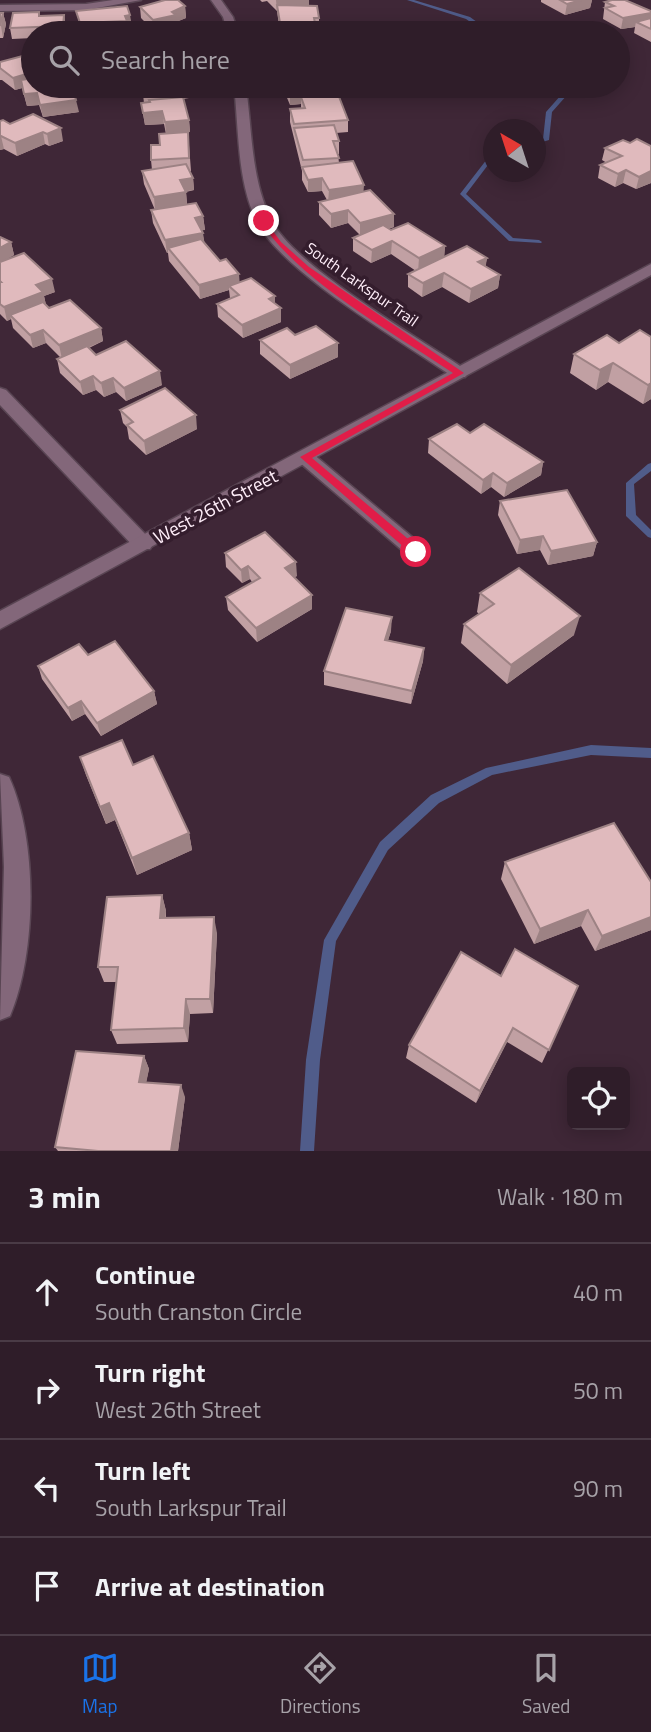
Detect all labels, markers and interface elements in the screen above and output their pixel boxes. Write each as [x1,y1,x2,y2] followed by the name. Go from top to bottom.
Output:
[21,21,630,98] search box
[101,40,230,79] text: Search here
[45,41,83,79] icon: search
[483,119,546,182] north arrow
[248,205,279,236] route end
[300,236,424,332] street label: South Larkspur Trail
[148,461,283,551] street label: West 26th Street
[400,536,431,567] route start
[567,1067,630,1130] map controls
[567,1067,630,1130] button: locate
[28,1174,101,1220] text: 3 min
[497,1179,623,1214] text: Walk · 180 m
[95,1255,195,1294] text: Continue
[28,1273,66,1311] icon: ahead
[573,1275,623,1310] text: 40 m
[95,1294,302,1329] text: South Cranston Circle
[95,1353,206,1392] text: Turn right
[28,1371,66,1409] icon: right
[573,1373,623,1408] text: 50 m
[95,1392,261,1427] text: West 26th Street
[95,1451,190,1490] text: Turn left
[28,1469,66,1507] icon: left
[573,1471,623,1506] text: 90 m
[95,1490,287,1525] text: South Larkspur Trail
[28,1567,66,1605] icon: arrive
[95,1567,325,1606] text: Arrive at destination
[81,1649,119,1720] tab: Map
[280,1649,361,1720] tab: Directions
[522,1649,570,1720] tab: Saved

